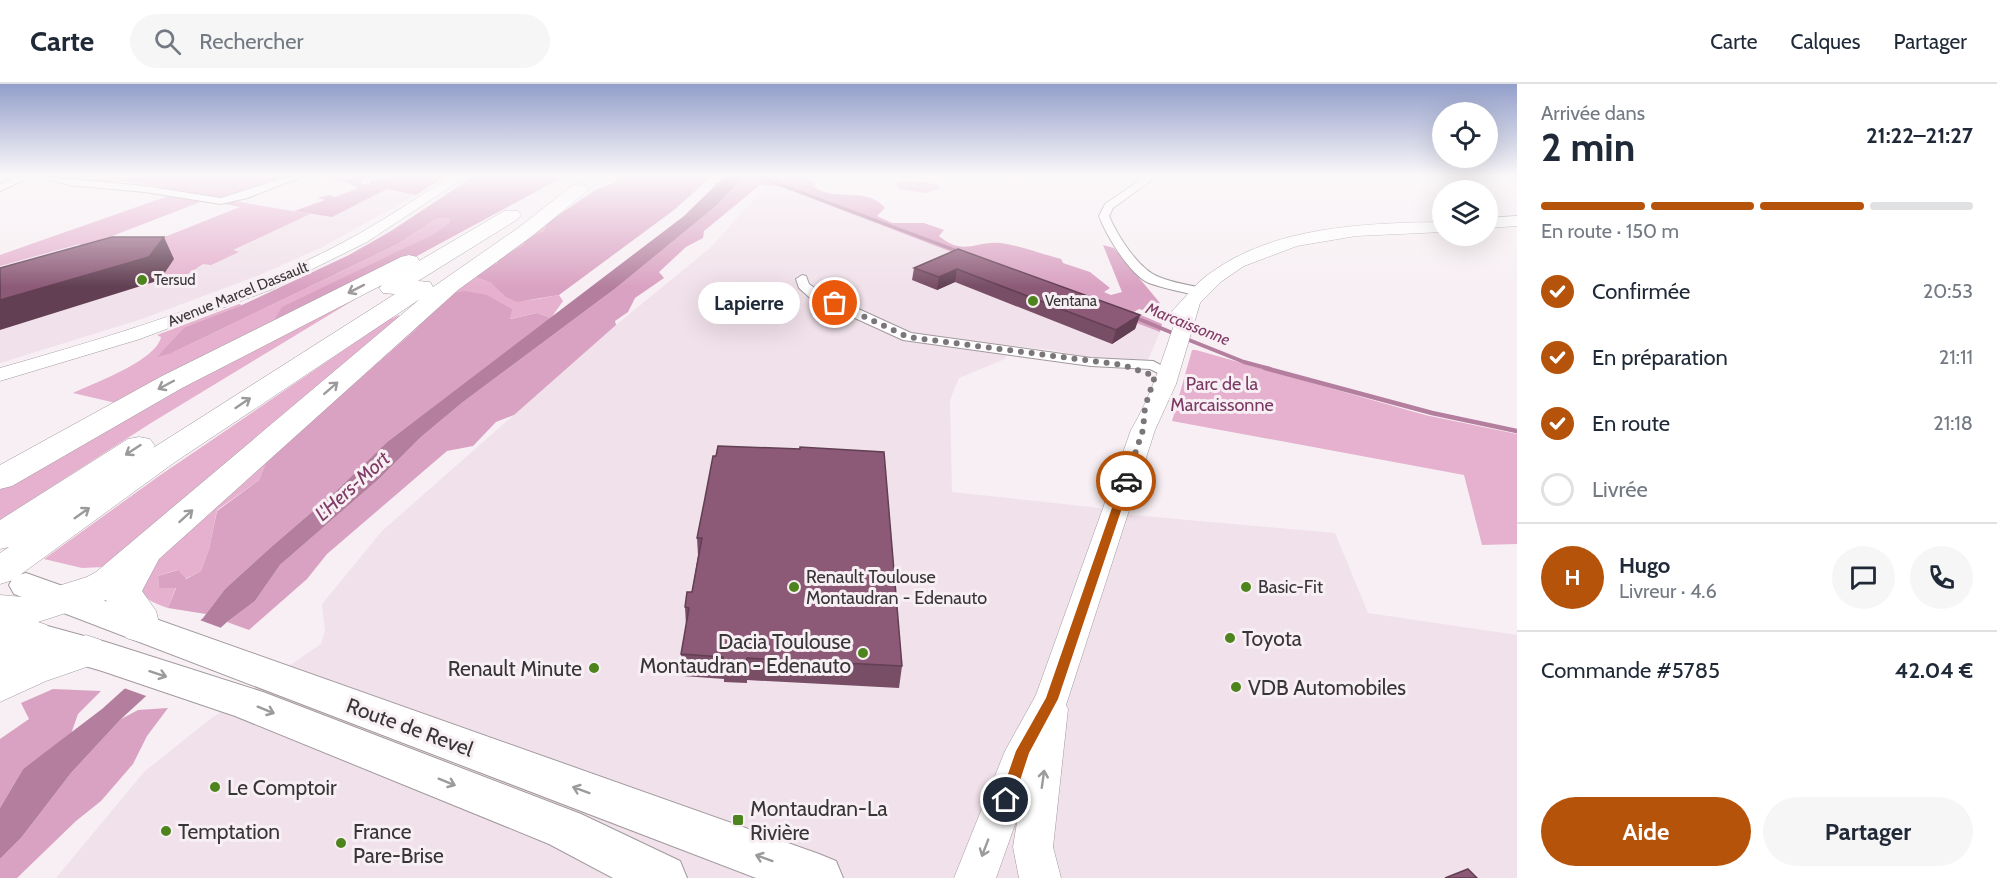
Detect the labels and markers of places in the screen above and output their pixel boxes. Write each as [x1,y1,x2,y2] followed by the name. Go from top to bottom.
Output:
[154,271,196,289] place label: Tersud
[135,273,149,287] marker: Tersud
[809,277,860,328] pin
[697,282,799,324] callout: Lapierre
[1045,292,1098,310] place label: Ventana
[1026,294,1040,308] marker: Ventana
[806,566,987,609] place label: Renault Toulouse Montaudran - Edenauto
[1258,576,1323,598] place label: Basic-Fit
[787,580,801,594] marker: Renault Toulouse Montaudran - Edenauto
[1239,580,1253,594] marker: Basic-Fit
[1242,626,1302,651] place label: Toyota
[640,629,851,678] place label: Dacia Toulouse Montaudran - Edenauto
[1223,631,1237,645] marker: Toyota
[856,646,870,660] marker: Dacia Toulouse Montaudran - Edenauto
[448,656,582,681] place label: Renault Minute
[587,661,601,675] marker: Renault Minute
[1248,675,1406,700] place label: VDB Automobiles
[1229,680,1243,694] marker: VDB Automobiles
[980,774,1031,825] pin
[227,775,337,800] place label: Le Comptoir
[208,780,222,794] marker: Le Comptoir
[750,796,888,845] place label: Montaudran-La Rivière
[731,813,745,827] marker: Montaudran-La Rivière
[178,819,280,844] place label: Temptation
[353,819,444,868] place label: France Pare-Brise
[159,824,173,838] marker: Temptation
[334,836,348,850] marker: France Pare-Brise

